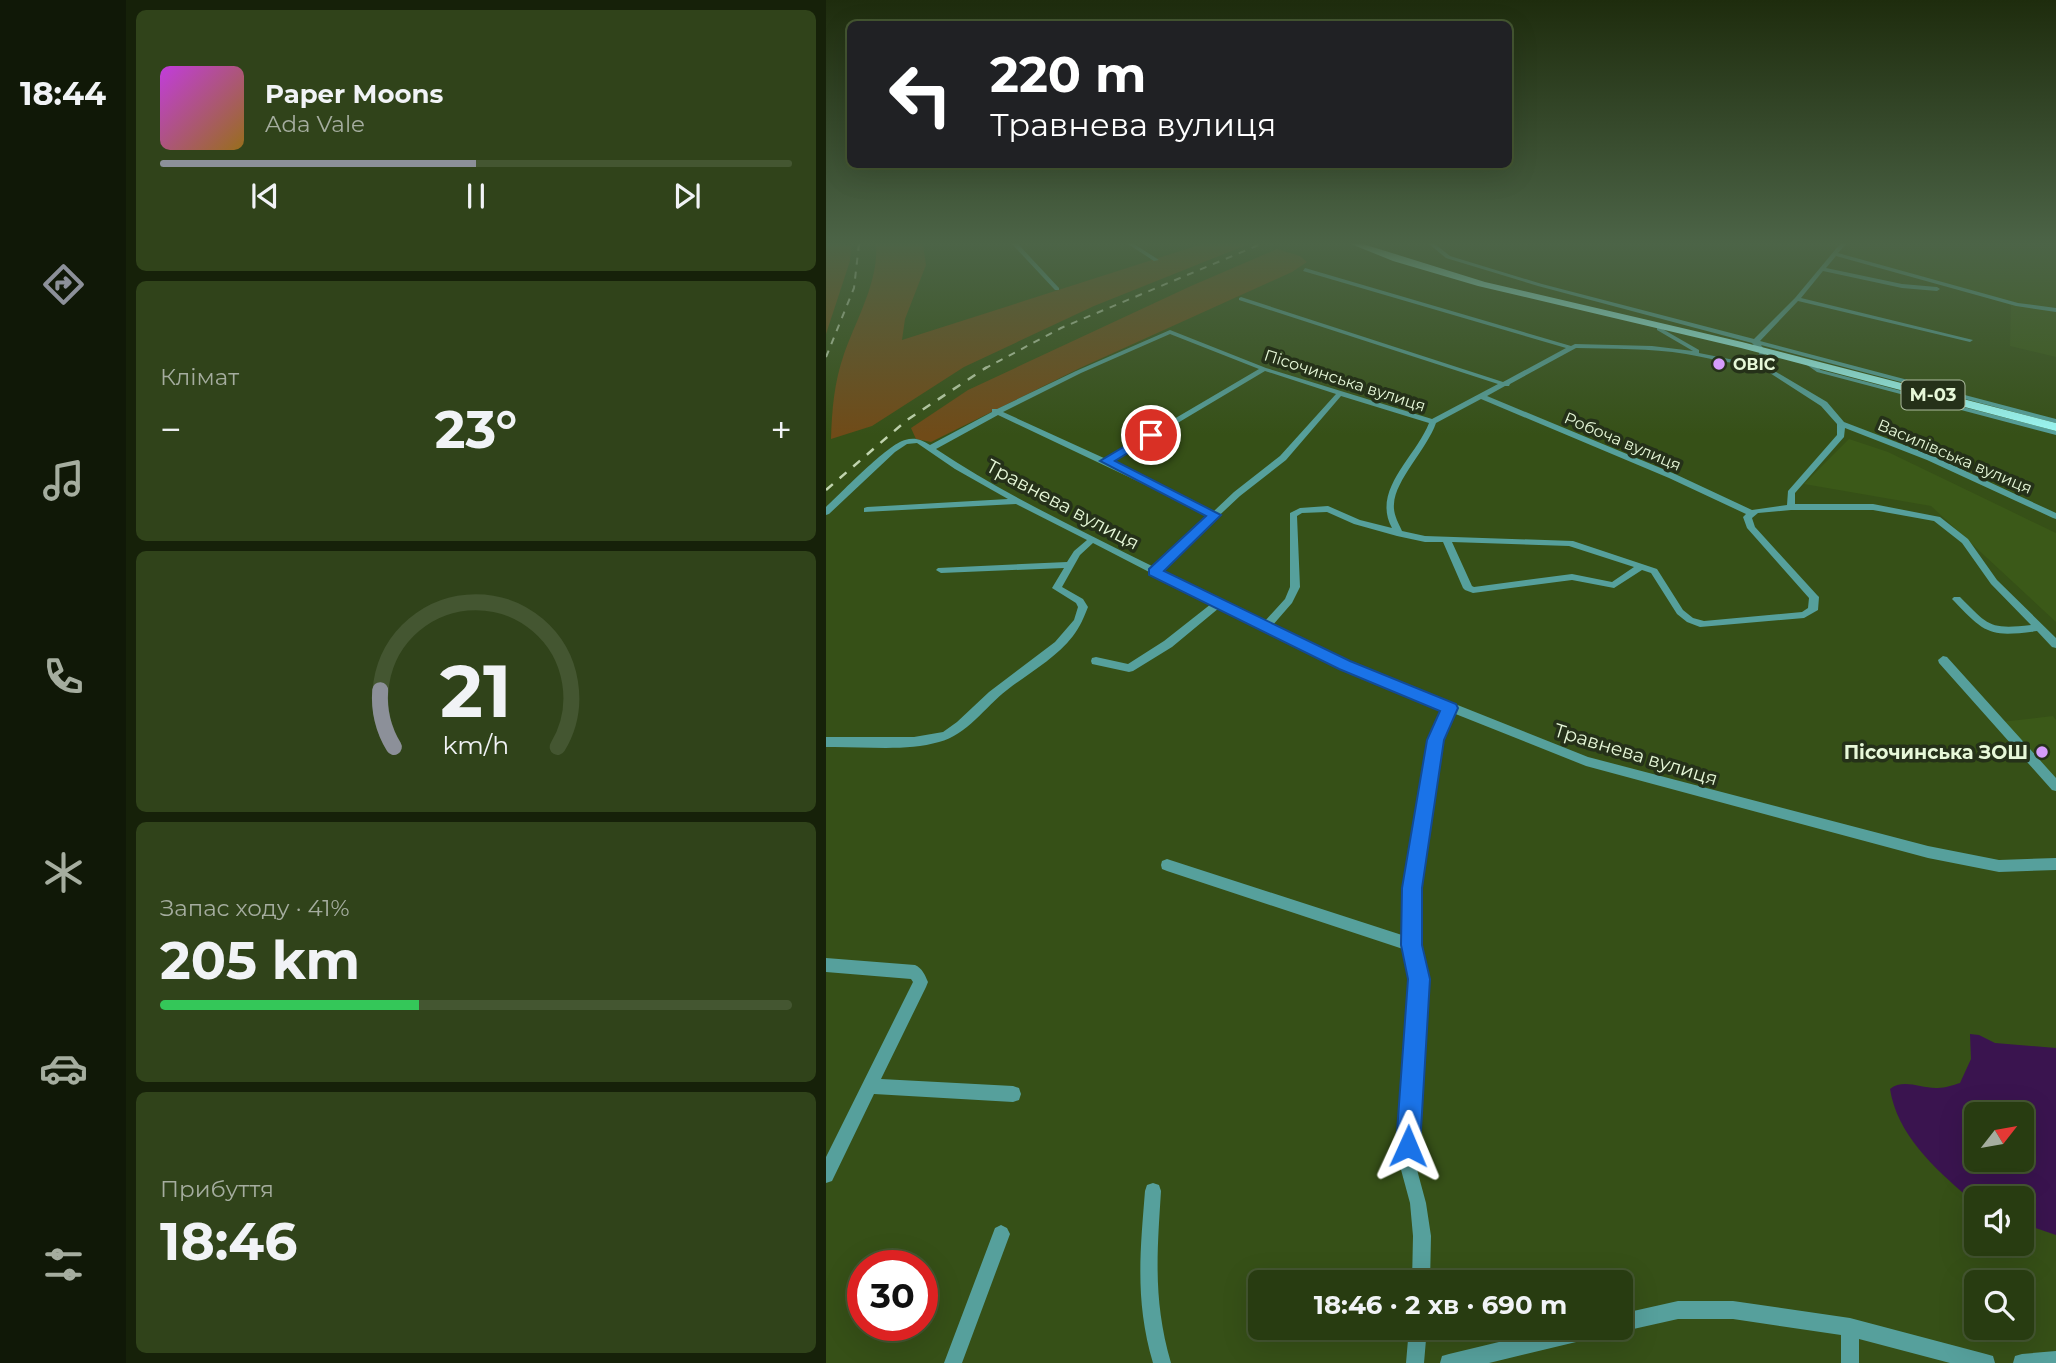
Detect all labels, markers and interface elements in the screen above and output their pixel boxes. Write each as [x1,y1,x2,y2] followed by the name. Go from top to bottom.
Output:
[990,45,1146,104] text: 220 m
[875,49,966,140] icon: left
[20,74,106,113] text: 18:44
[265,78,443,110] text: Paper Moons
[990,105,1276,144] text: Травнева вулиця
[265,110,365,138] text: Ada Vale
[246,177,284,215] icon: previous
[457,177,495,215] icon: pause
[668,177,706,215] icon: next
[39,260,88,309] icon: directions
[1262,345,1428,416] street label: Пісочинська вулиця
[1733,355,1776,374] place label: ОВІС
[1711,356,1727,372] marker: ОВІС
[160,363,239,391] text: Клімат
[1902,380,1964,410] road number: М-03
[435,398,517,461] text: 23°
[1121,405,1181,465] pin
[160,406,182,453] text: −
[770,406,792,453] text: +
[1561,408,1684,475] street label: Робоча вулиця
[1875,415,2035,498] street label: Василівська вулиця
[1132,416,1170,454] icon: arrive
[982,454,1143,555] street label: Травнева вулиця
[39,456,88,505] icon: music
[440,648,512,736] text: 21
[39,652,88,701] icon: phone
[1551,719,1721,790] street label: Травнева вулиця
[443,730,509,760] text: km/h
[1844,741,2028,764] place label: Пісочинська ЗОШ
[2034,744,2050,760] marker: Пісочинська ЗОШ
[39,848,88,897] icon: climate
[160,894,350,922] text: Запас ходу · 41%
[160,929,360,992] text: 205 km
[39,1044,88,1093] icon: car
[1964,1102,2034,1172] north arrow
[1964,1102,2034,1340] map controls
[1371,1109,1445,1183] position arrow
[160,1175,274,1203] text: Прибуття
[1964,1186,2034,1256] button: sound
[160,1210,297,1273] text: 18:46
[39,1240,88,1289] icon: filters
[847,1250,938,1341] speed limit sign: 30
[1964,1270,2034,1340] button: search
[1314,1289,1567,1321] text: 18:46 · 2 хв · 690 m

